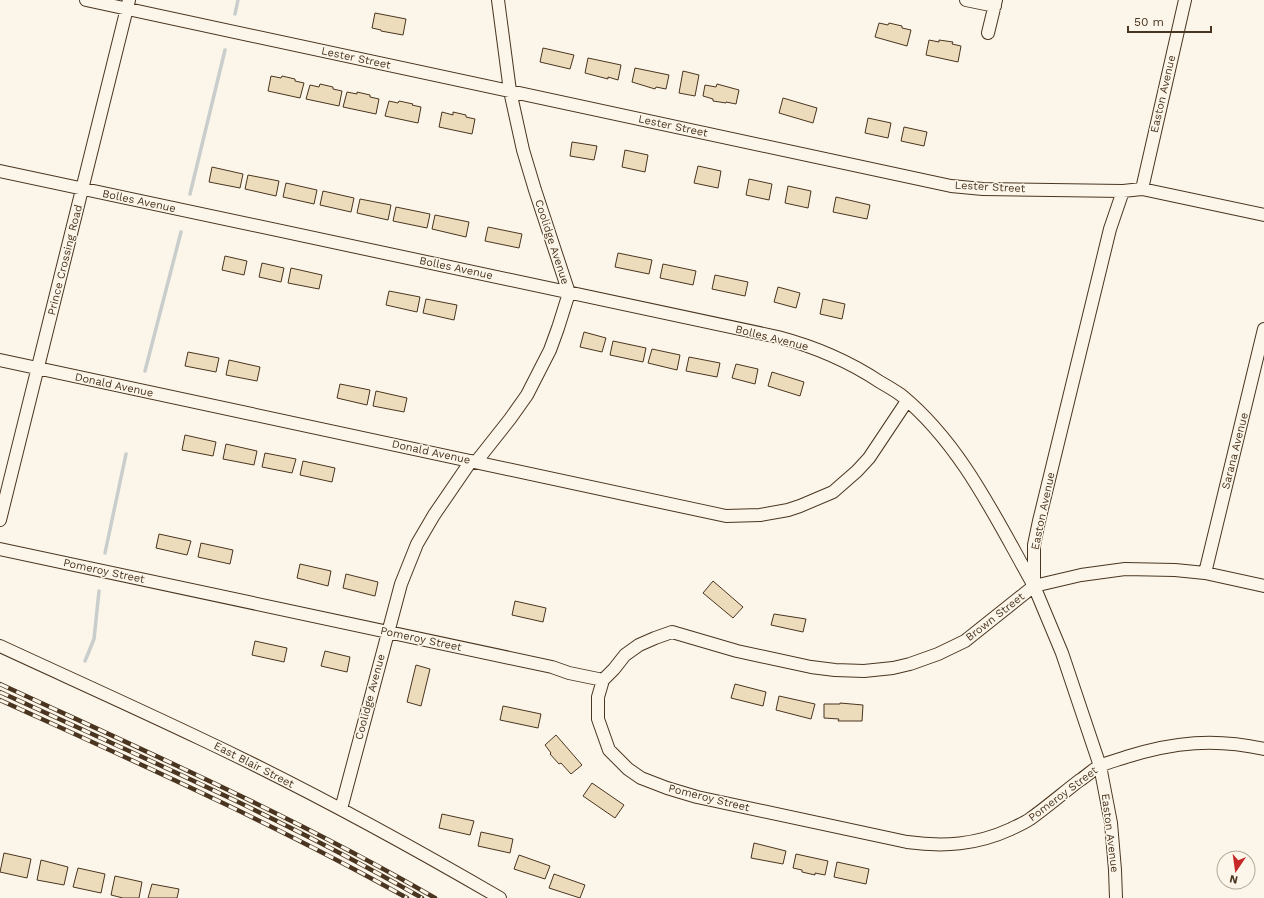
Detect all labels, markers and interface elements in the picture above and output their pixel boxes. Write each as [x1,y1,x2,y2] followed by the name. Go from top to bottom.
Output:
[1128,8,1211,34] scale bar
[1134,15,1164,29] text: 50 m
[320,44,392,72] street label: Lester Street
[1148,54,1178,134] street label: Easton Avenue
[637,112,709,140] street label: Lester Street
[954,179,1026,195] street label: Lester Street
[101,187,177,215] street label: Bolles Avenue
[532,198,572,286] street label: Coolidge Avenue
[45,203,85,317] street label: Prince Crossing Road
[418,254,494,282] street label: Bolles Avenue
[734,323,810,353] street label: Bolles Avenue
[73,370,155,400] street label: Donald Avenue
[1219,411,1251,491] street label: Sarana Avenue
[390,437,472,467] street label: Donald Avenue
[1028,471,1058,551] street label: Easton Avenue
[62,556,146,586] street label: Pomeroy Street
[963,590,1027,644] street label: Brown Street
[379,624,463,654] street label: Pomeroy Street
[352,653,388,741] street label: Coolidge Avenue
[212,739,297,791] street label: East Blair Street
[1026,764,1100,824] street label: Pomeroy Street
[667,782,751,814] street label: Pomeroy Street
[1099,793,1121,873] street label: Easton Avenue
[1216,850,1256,890] north arrow
[1228,872,1239,887] text: N

